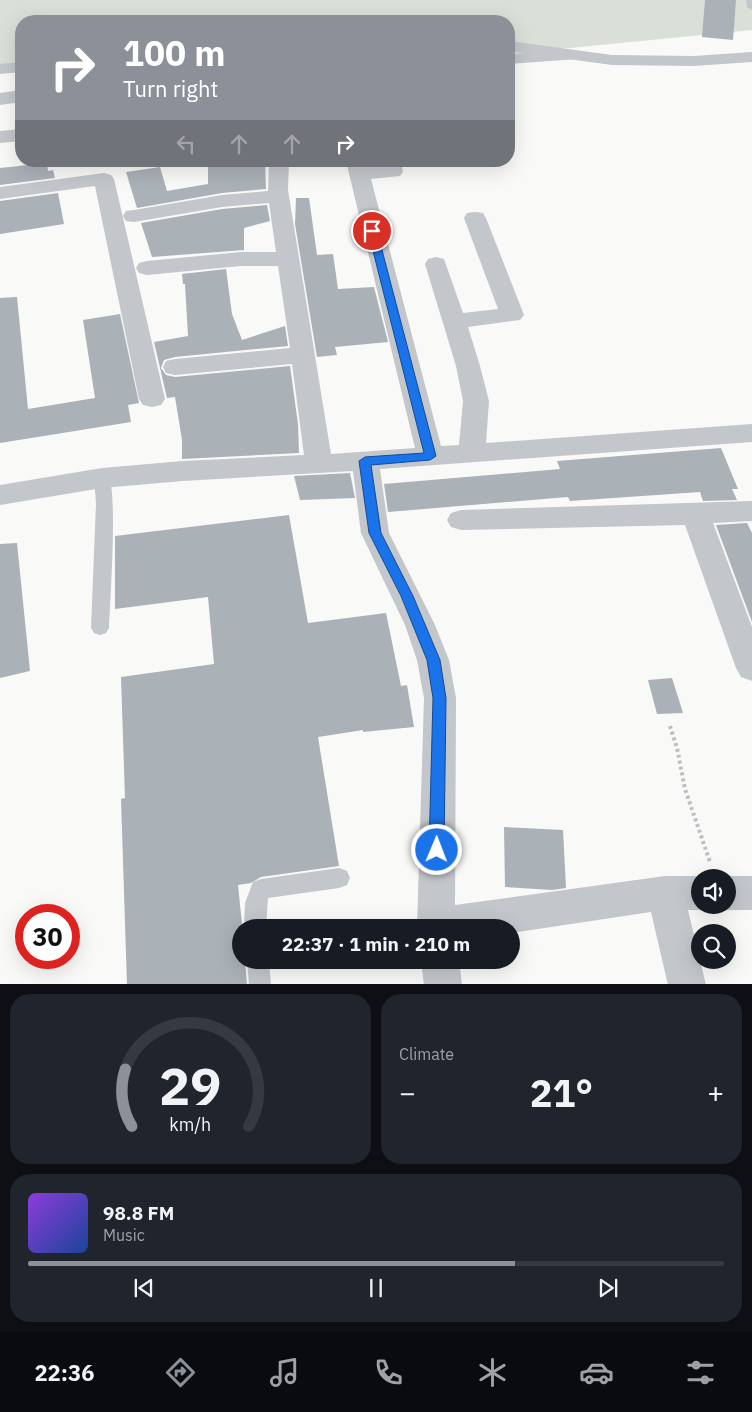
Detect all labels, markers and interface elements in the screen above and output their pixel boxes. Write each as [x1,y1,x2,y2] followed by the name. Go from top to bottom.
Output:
[123,30,226,76] text: 100 m
[40,35,105,100] icon: right
[123,74,218,103] text: Turn right
[172,130,200,158] icon: left
[225,130,253,158] icon: ahead
[278,130,306,158] icon: ahead
[331,130,359,158] icon: right
[351,210,393,252] pin
[358,217,386,245] icon: arrive
[410,823,462,875] position arrow
[691,869,736,969] map controls
[691,869,736,914] button: sound
[15,904,80,969] speed limit sign: 30
[691,924,736,969] button: search
[282,932,470,956] text: 22:37 · 1 min · 210 m
[399,1044,454,1064] text: Climate
[159,1052,222,1119] text: 29
[530,1068,593,1117] text: 21°
[399,1074,416,1111] text: −
[707,1074,724,1111] text: +
[170,1113,212,1136] text: km/h
[103,1201,174,1225] text: 98.8 FM
[103,1225,145,1245] text: Music
[130,1274,158,1302] icon: previous
[362,1274,390,1302] icon: pause
[594,1274,622,1302] icon: next
[163,1355,198,1390] icon: directions
[267,1355,302,1390] icon: music
[371,1355,406,1390] icon: phone
[475,1355,510,1390] icon: climate
[579,1355,614,1390] icon: car
[683,1355,718,1390] icon: filters
[34,1358,94,1387] text: 22:36

